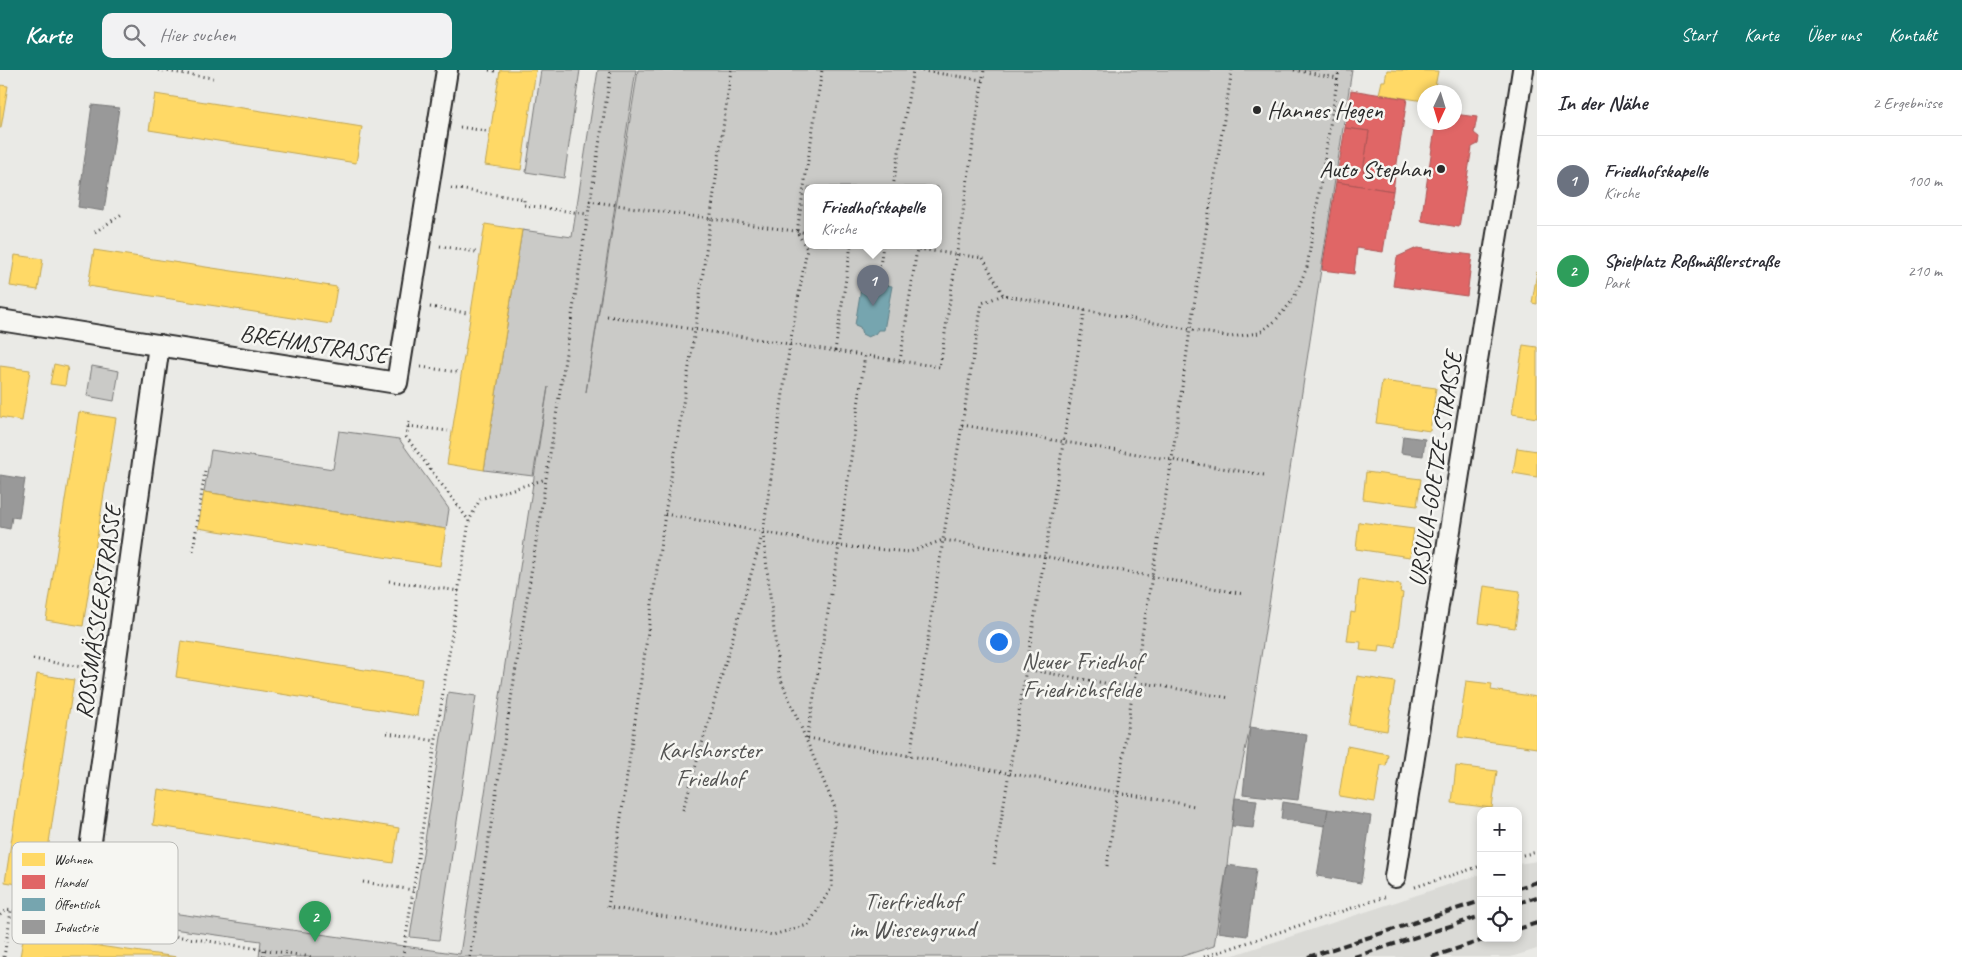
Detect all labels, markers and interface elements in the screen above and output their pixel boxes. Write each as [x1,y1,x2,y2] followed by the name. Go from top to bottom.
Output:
[102,13,452,58] search box
[25,20,72,50] text: Karte
[120,21,148,49] icon: search
[160,23,236,47] text: Hier suchen
[1681,24,1716,46] text: Start
[1744,24,1779,46] text: Karte
[1807,24,1861,46] text: Über uns
[1889,24,1937,46] text: Kontakt
[1417,85,1462,130] north arrow
[1557,90,1647,116] text: In der Nähe
[1873,93,1942,113] text: 2 Ergebnisse
[1267,95,1383,125] place label: Hannes Hegen
[1251,104,1263,116] marker: Hannes Hegen
[1319,154,1431,184] place label: Auto Stephan
[1604,159,1708,183] text: Friedhofskapelle
[1435,163,1447,175] marker: Auto Stephan
[1569,171,1577,191] text: 1
[1908,171,1942,191] text: 100 m
[1604,183,1639,203] text: Kirche
[804,184,942,249] popup
[821,195,925,219] text: Friedhofskapelle
[821,219,856,239] text: Kirche
[1604,249,1779,273] text: Spielplatz Roßmäßlerstraße
[1569,261,1577,281] text: 2
[1908,261,1942,281] text: 210 m
[857,265,889,306] pin: 1
[1604,273,1629,293] text: Park
[238,318,393,371] street label: BREHMSTRASSE
[1402,347,1469,589] street label: URSULA-GOETZE-STRASSE
[68,501,128,721] street label: ROSSMÄSSLERSTRASSE
[986,629,1012,655] your location
[1021,646,1148,704] park label: Neuer Friedhof Friedrichsfelde
[658,735,764,793] park label: Karlshorster Friedhof
[1477,807,1522,942] map controls
[1477,807,1522,852] button: +
[12,842,178,944] legend
[54,851,93,868] text: Wohnen
[1477,852,1522,897] button: −
[54,874,89,891] text: Handel
[849,886,979,944] park label: Tierfriedhof im Wiesengrund
[54,896,100,913] text: Öffentlich
[1477,897,1522,942] button: locate
[299,901,331,942] pin: 2
[54,919,100,936] text: Industrie

